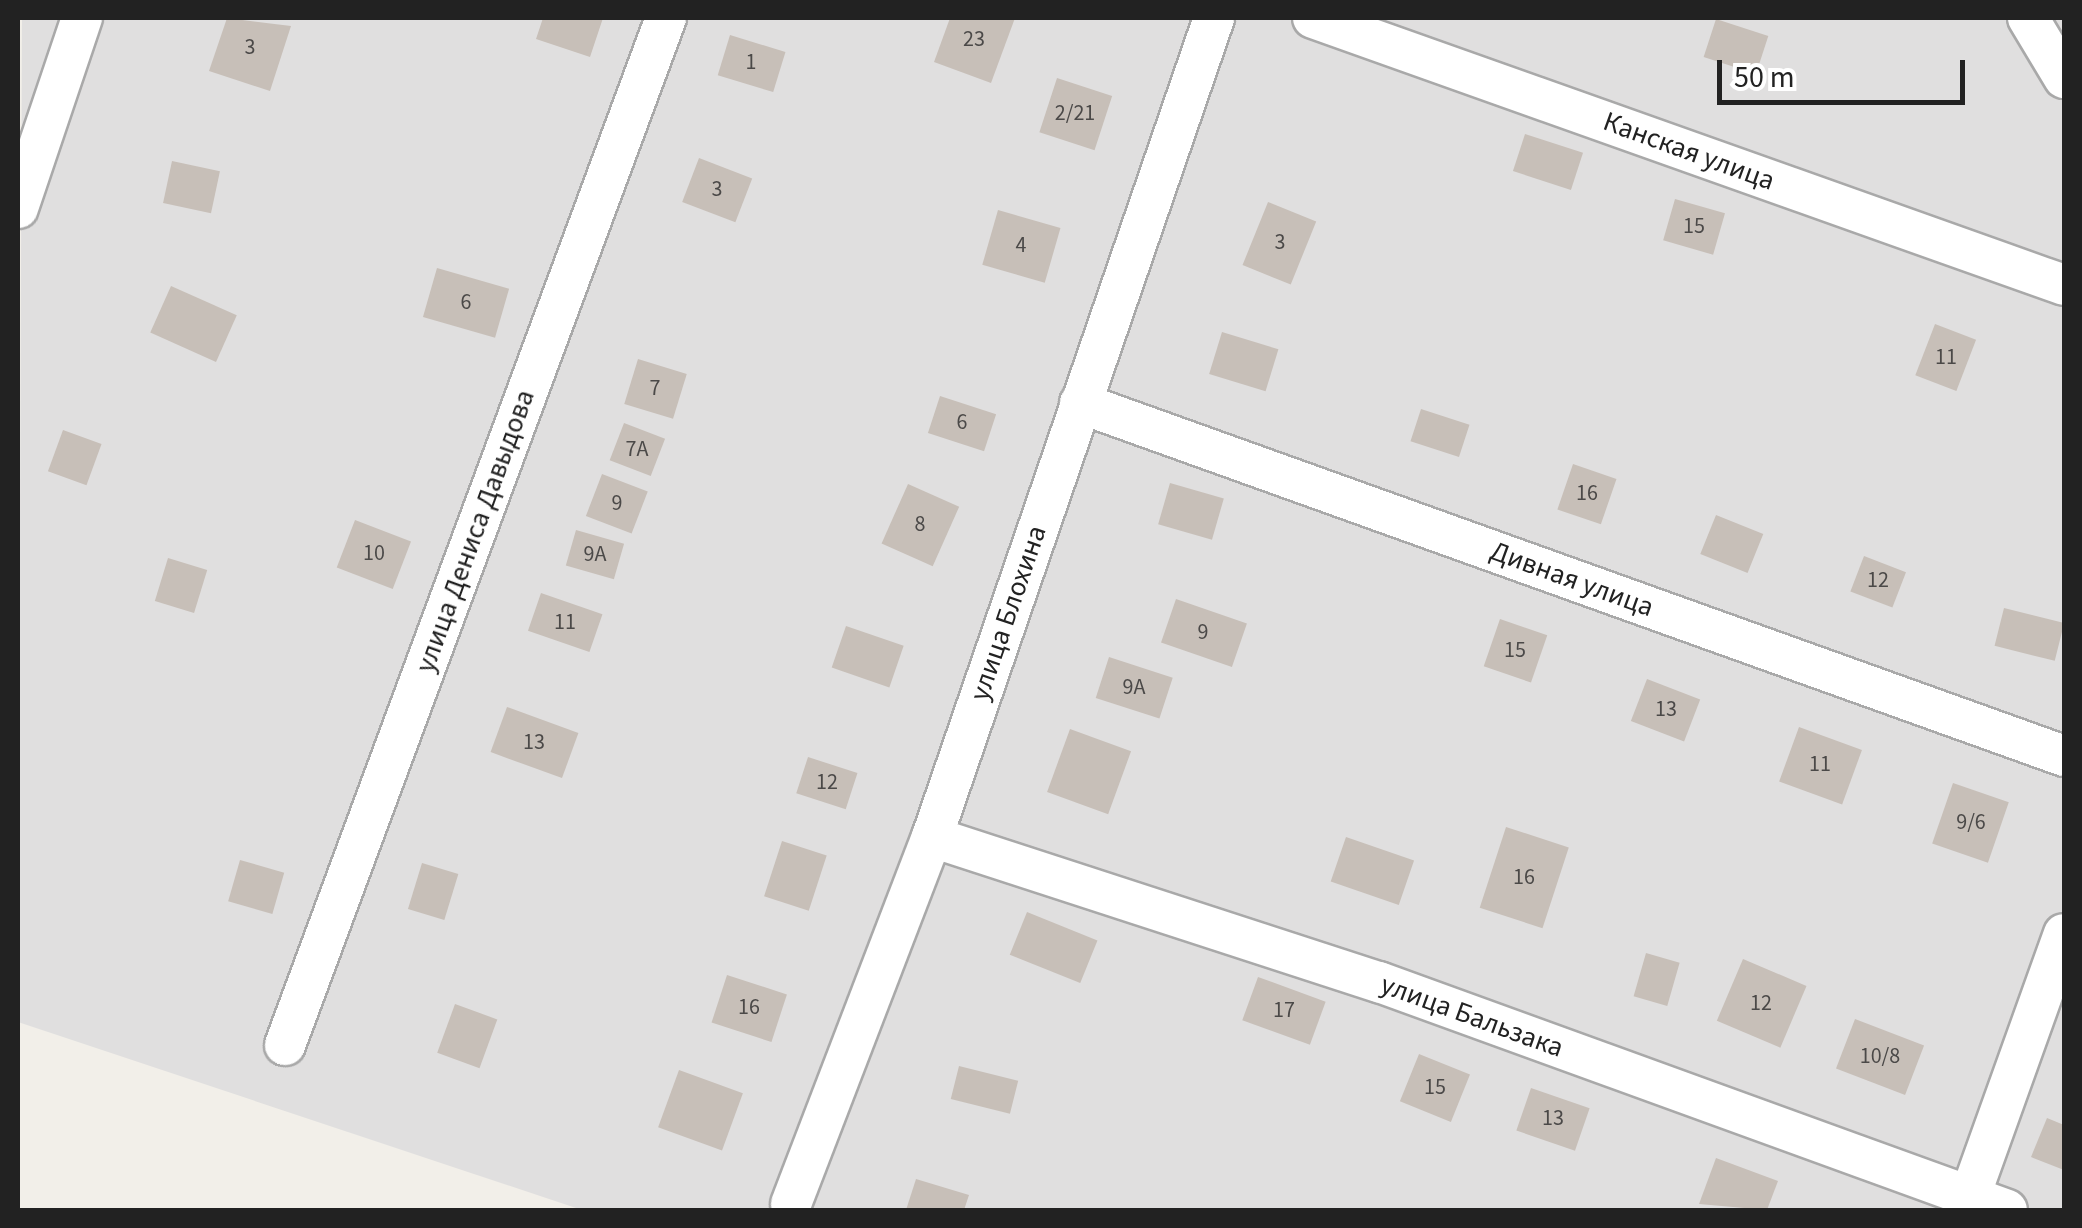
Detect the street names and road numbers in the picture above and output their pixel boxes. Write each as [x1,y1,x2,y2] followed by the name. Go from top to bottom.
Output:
[1599,104,1779,198] street label: Канская улица
[408,385,542,677] street label: улица Дениса Давыдова
[962,521,1054,705] street label: улица Блохина
[1486,534,1658,624] street label: Дивная улица
[1376,967,1568,1065] street label: улица Бальзака

